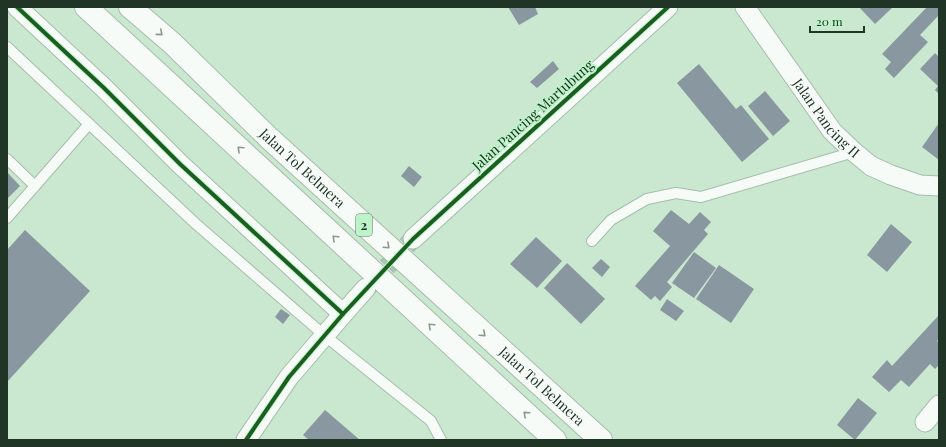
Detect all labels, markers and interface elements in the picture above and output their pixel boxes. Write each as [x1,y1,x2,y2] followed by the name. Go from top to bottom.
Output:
[810,8,864,34] scale bar
[816,13,843,29] text: 20 m
[155,28,162,35] one-way arrow
[467,54,598,175] street label: Jalan Pancing Martubung
[788,74,864,162] street label: Jalan Pancing II
[255,123,349,212] street label: Jalan Tol Belmera
[237,146,245,154] one-way arrow
[356,214,372,236] road number: 2
[332,235,340,243] one-way arrow
[382,241,390,249] one-way arrow
[428,324,435,331] one-way arrow
[478,329,486,336] one-way arrow
[495,341,589,430] street label: Jalan Tol Belmera
[524,412,531,419] one-way arrow

